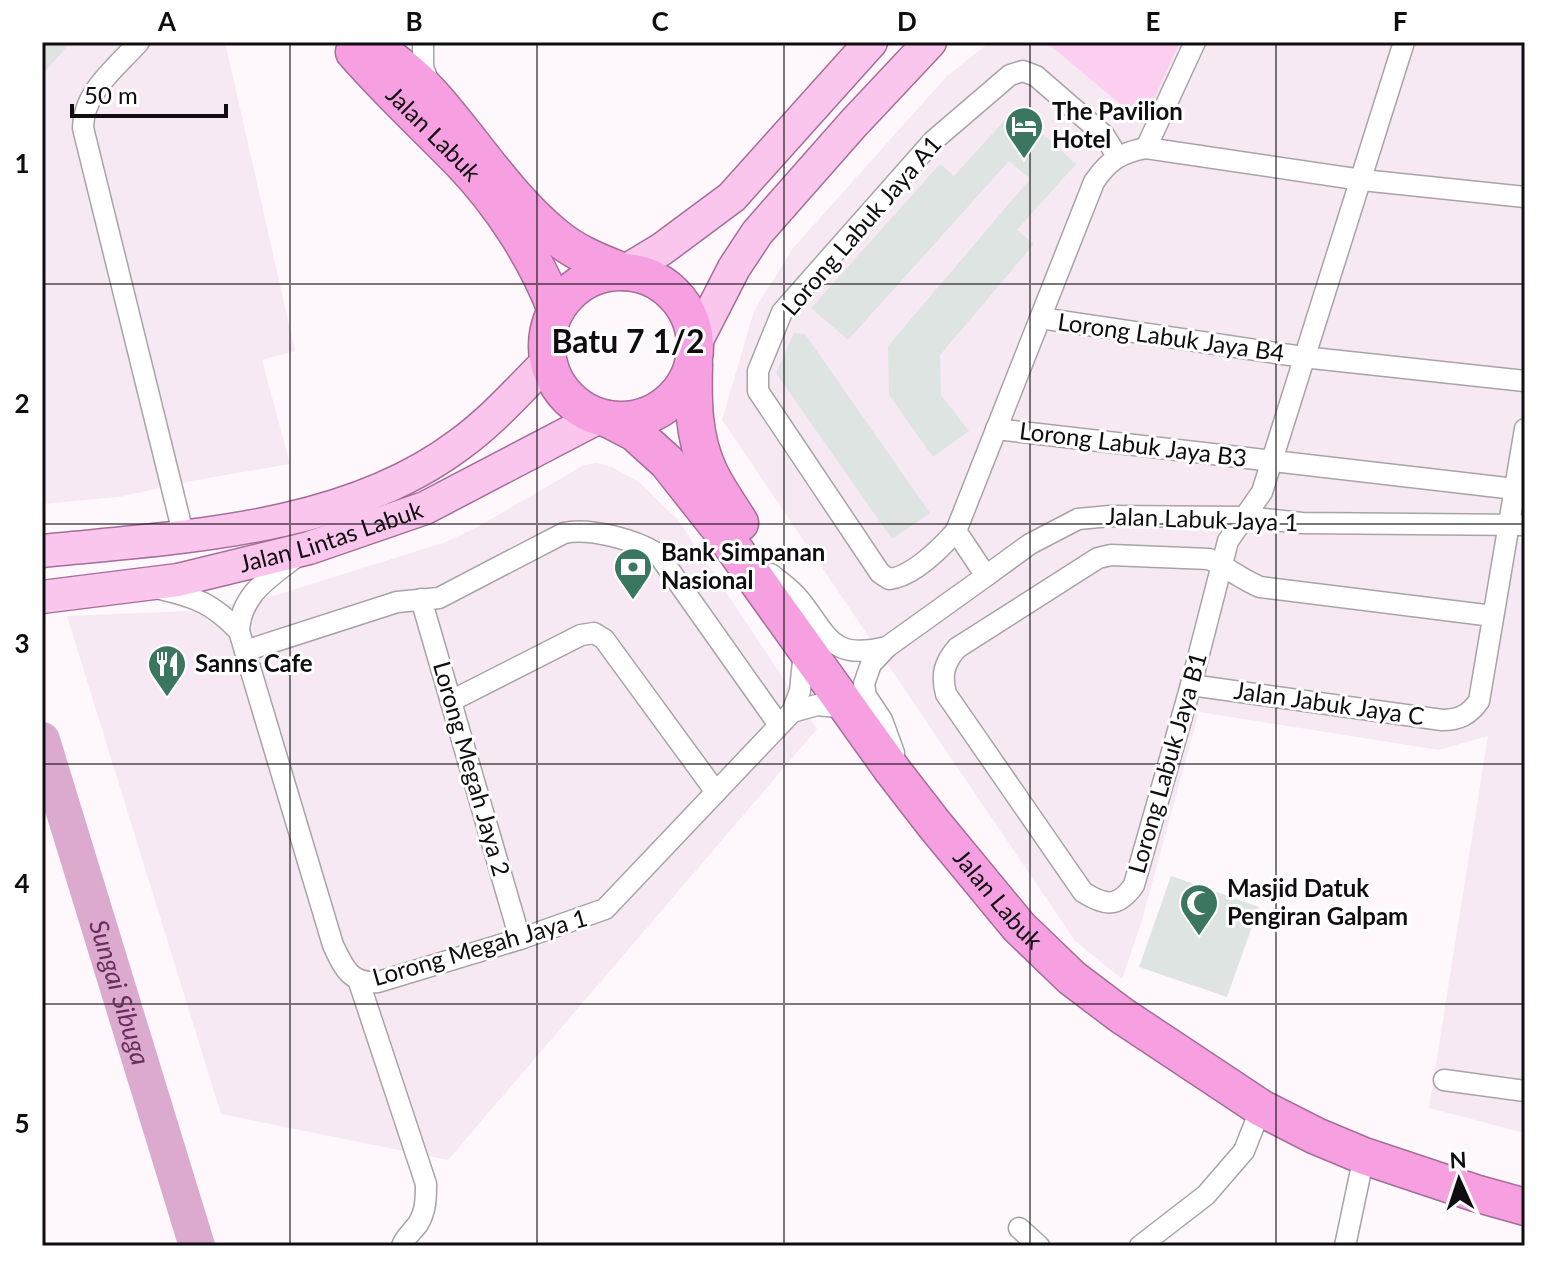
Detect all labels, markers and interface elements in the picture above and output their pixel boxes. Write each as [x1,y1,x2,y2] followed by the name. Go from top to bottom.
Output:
[157,5,177,37] text: A
[405,5,423,37] text: B
[651,5,669,37] text: C
[897,5,917,37] text: D
[1146,5,1160,37] text: E
[1393,5,1407,37] text: F
[72,68,226,118] scale bar
[84,80,138,109] text: 50 m
[381,80,488,187] street label: Jalan Labuk
[1052,96,1183,153] place label: The Pavilion Hotel
[1003,105,1045,160] hotel icon: The Pavilion Hotel
[775,129,947,321] street label: Lorong Labuk Jaya A1
[14,147,30,179] text: 1
[1056,306,1286,367] street label: Lorong Labuk Jaya B4
[552,321,704,360] district label: Batu 7 1/2
[14,387,30,419] text: 2
[1018,415,1248,472] street label: Lorong Labuk Jaya B3
[236,494,427,578] street label: Jalan Lintas Labuk
[1105,501,1299,536] street label: Jalan Labuk Jaya 1
[661,537,825,594] place label: Bank Simpanan Nasional
[612,546,654,601] bank icon: Bank Simpanan Nasional
[14,627,30,659] text: 3
[146,643,188,698] restaurant icon: Sanns Cafe
[195,648,313,677] place label: Sanns Cafe
[1121,649,1212,876] street label: Lorong Labuk Jaya B1
[428,658,517,879] street label: Lorong Megah Jaya 2
[1232,675,1426,730] street label: Jalan Jabuk Jaya C
[948,843,1049,955] street label: Jalan Labuk
[14,867,30,899] text: 4
[1227,873,1408,930] place label: Masjid Datuk Pengiran Galpam
[1178,882,1220,937] mosque icon: Masjid Datuk Pengiran Galpam
[369,902,590,991] street label: Lorong Megah Jaya 1
[83,916,158,1069] water label: Sungai Sibuga
[14,1107,30,1139] text: 5
[1419,1140,1499,1220] north arrow
[1449,1146,1467,1173] text: N

